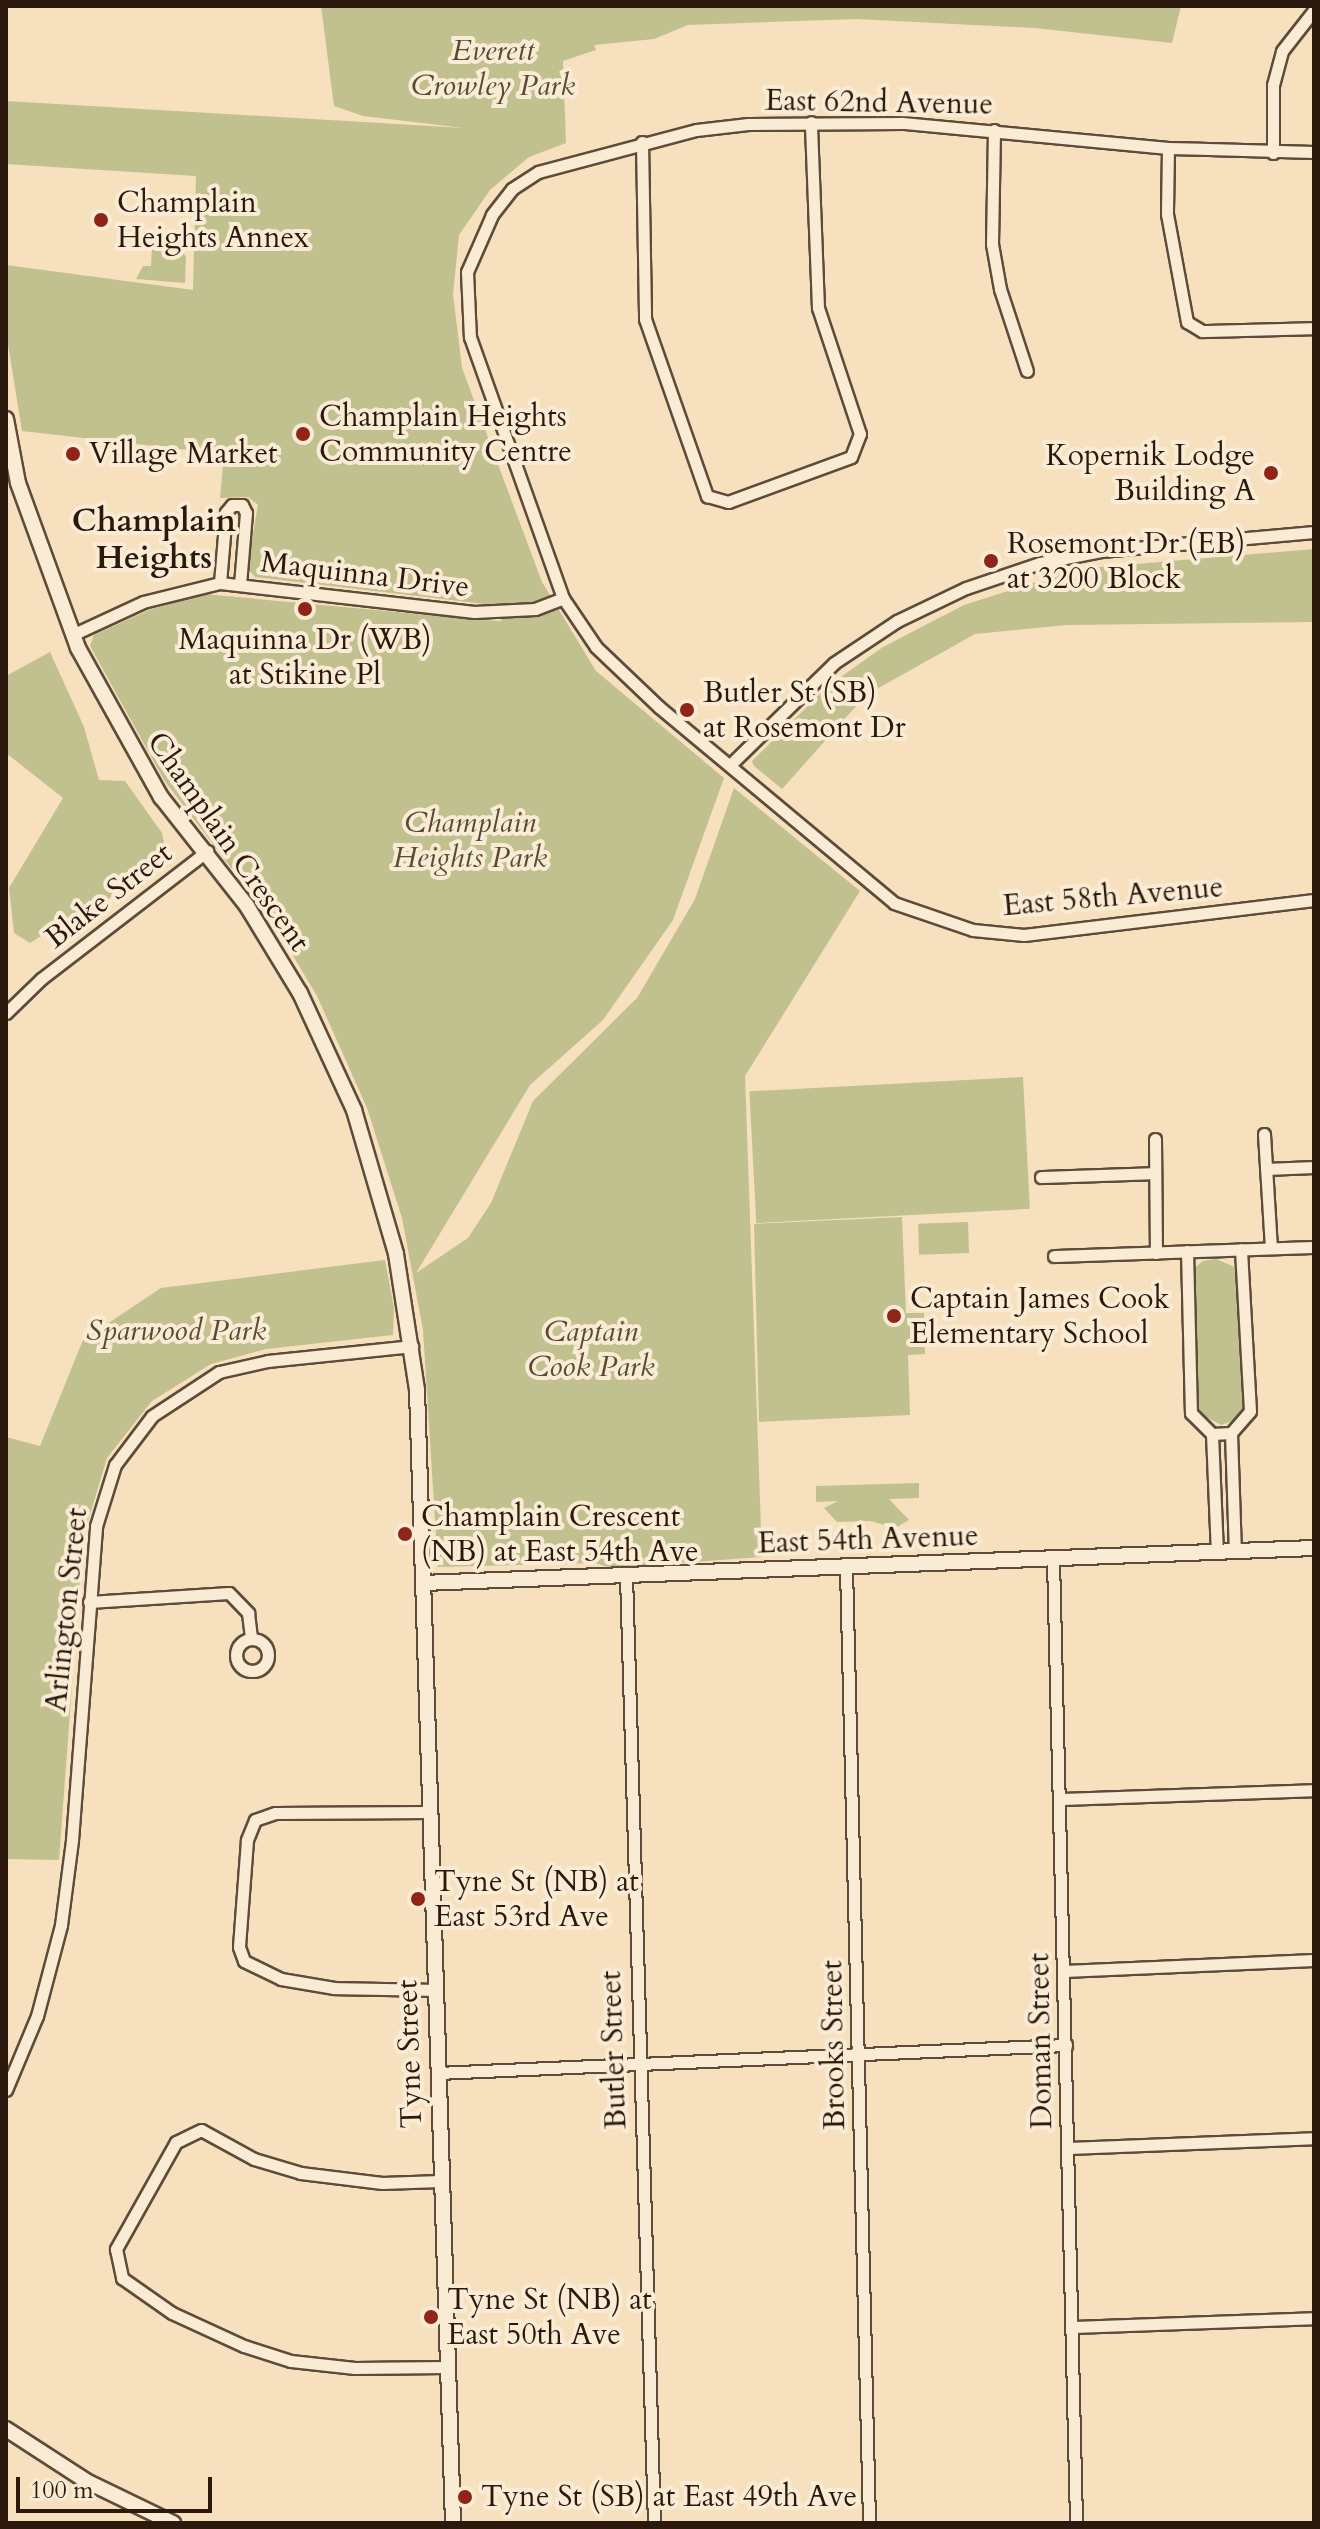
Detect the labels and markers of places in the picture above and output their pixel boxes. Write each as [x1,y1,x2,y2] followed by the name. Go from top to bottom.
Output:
[117,185,309,256] place label: Champlain Heights Annex
[92,211,110,229] marker: Champlain Heights Annex
[319,399,572,470] place label: Champlain Heights Community Centre
[294,425,312,443] marker: Champlain Heights Community Centre
[89,436,278,472] place label: Village Market
[1046,438,1255,508] place label: Kopernik Lodge Building A
[64,445,82,463] marker: Village Market
[1262,464,1280,482] marker: Kopernik Lodge Building A
[1007,526,1245,596] place label: Rosemont Dr (EB) at 3200 Block
[982,552,1000,570] marker: Rosemont Dr (EB) at 3200 Block
[296,600,314,618] marker: Maquinna Dr (WB) at Stikine Pl
[178,622,432,692] place label: Maquinna Dr (WB) at Stikine Pl
[703,675,906,746] place label: Butler St (SB) at Rosemont Dr
[678,701,696,719] marker: Butler St (SB) at Rosemont Dr
[910,1281,1169,1352] place label: Captain James Cook Elementary School
[885,1307,903,1325] marker: Captain James Cook Elementary School
[421,1499,698,1570] place label: Champlain Crescent (NB) at East 54th Ave
[396,1525,414,1543] marker: Champlain Crescent (NB) at East 54th Ave
[434,1864,639,1934] place label: Tyne St (NB) at East 53rd Ave
[409,1890,427,1908] marker: Tyne St (NB) at East 53rd Ave
[447,2282,652,2352] place label: Tyne St (NB) at East 50th Ave
[422,2308,440,2326] marker: Tyne St (NB) at East 50th Ave
[481,2479,857,2515] place label: Tyne St (SB) at East 49th Ave
[456,2488,474,2506] marker: Tyne St (SB) at East 49th Ave

